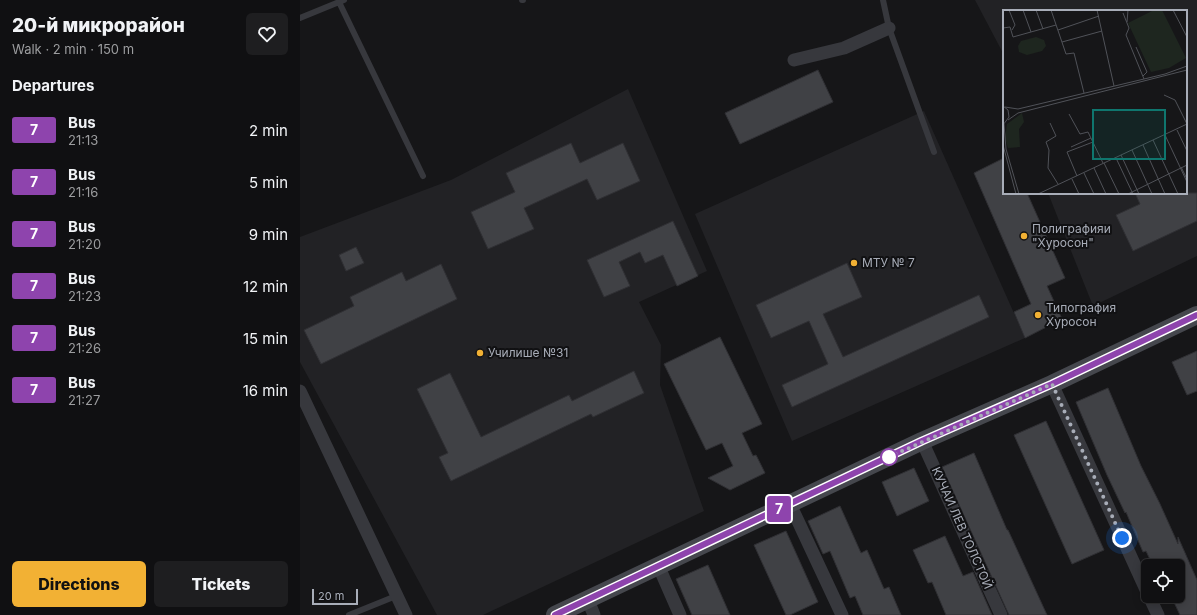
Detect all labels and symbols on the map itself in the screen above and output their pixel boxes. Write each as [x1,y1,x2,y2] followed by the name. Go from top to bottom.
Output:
[1003,10,1187,194] inset map
[1032,221,1111,250] place label: Полиграфияи "Хуросон"
[1019,231,1029,241] marker: Полиграфияи "Хуросон"
[862,255,915,270] place label: МТУ № 7
[849,258,859,268] marker: МТУ № 7
[1046,300,1116,329] place label: Типография Хуросон
[1033,310,1043,320] marker: Типография Хуросон
[488,345,568,360] place label: Училише №31
[475,348,485,358] marker: Училише №31
[880,448,898,466] unlabelled marker
[929,464,996,591] street label: КУЧАИ ЛЕВ ТОЛСТОЙ
[766,496,792,522] line badge: 7
[1112,528,1132,548] your location
[312,587,358,606] scale bar

